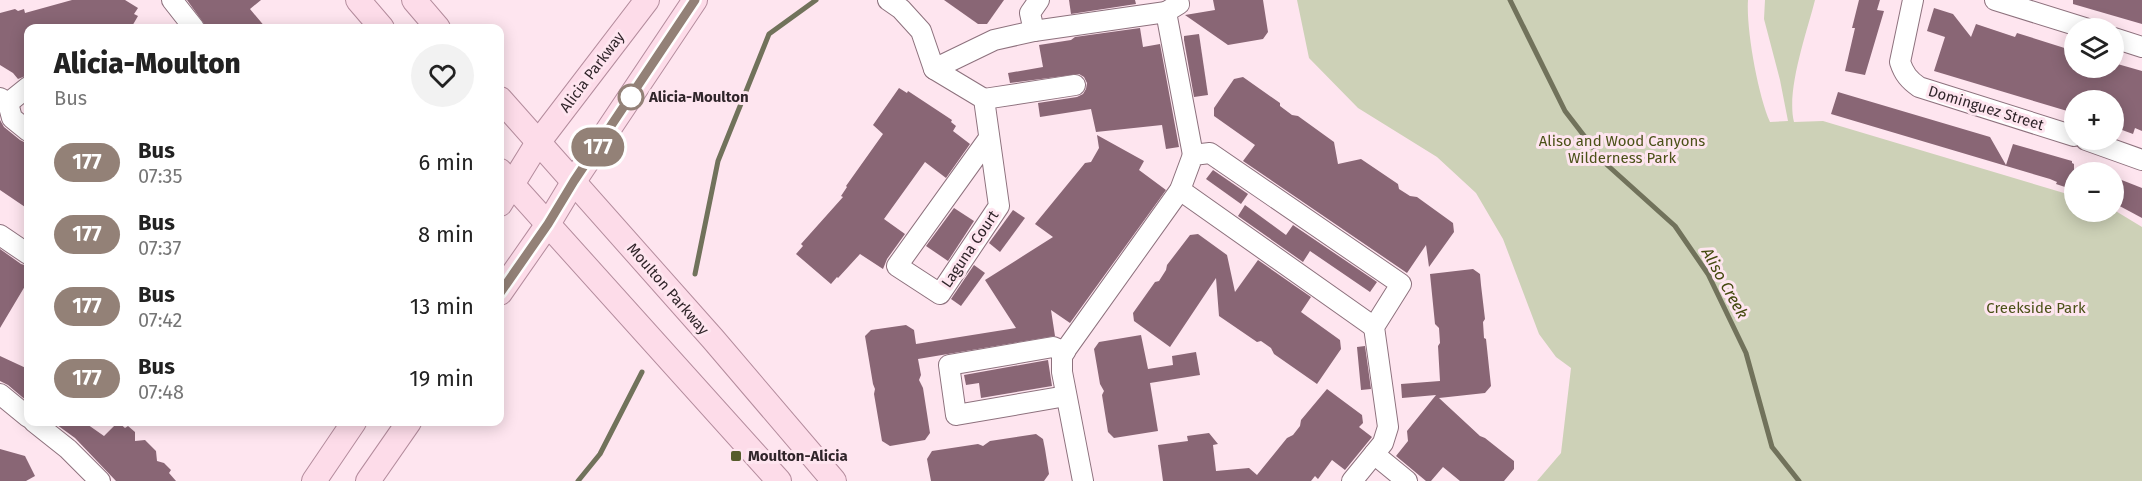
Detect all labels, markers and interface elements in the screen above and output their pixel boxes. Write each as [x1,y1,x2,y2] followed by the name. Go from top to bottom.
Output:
[2064,18,2124,222] map controls
[2064,18,2124,78] button: layers
[556,28,628,116] street label: Alicia Parkway
[411,44,474,107] button: heart
[54,47,241,80] text: Alicia-Moulton
[1926,82,2047,134] street label: Dominguez Street
[618,84,644,110] marker: Alicia-Moulton
[54,86,87,110] text: Bus
[648,88,749,106] place label: Alicia-Moulton
[2064,90,2124,150] button: +
[564,128,632,166] line badge: 177
[1539,132,1705,167] park label: Aliso and Wood Canyons Wilderness Park
[583,134,613,160] text: 177
[138,137,175,164] text: Bus
[72,149,102,175] text: 177
[418,149,474,176] text: 6 min
[2064,162,2124,222] button: −
[138,164,183,188] text: 07:35
[938,206,1003,291] street label: Laguna Court
[138,209,175,236] text: Bus
[72,221,102,247] text: 177
[418,221,474,248] text: 8 min
[138,236,181,260] text: 07:37
[623,239,713,339] street label: Moulton Parkway
[1697,243,1752,322] water label: Aliso Creek
[138,281,175,308] text: Bus
[72,293,102,319] text: 177
[410,293,474,320] text: 13 min
[1986,299,2086,317] park label: Creekside Park
[138,308,182,332] text: 07:42
[138,353,175,380] text: Bus
[72,365,102,391] text: 177
[409,365,474,392] text: 19 min
[138,380,184,404] text: 07:48
[748,447,848,465] place label: Moulton-Alicia
[729,449,743,463] marker: Moulton-Alicia

